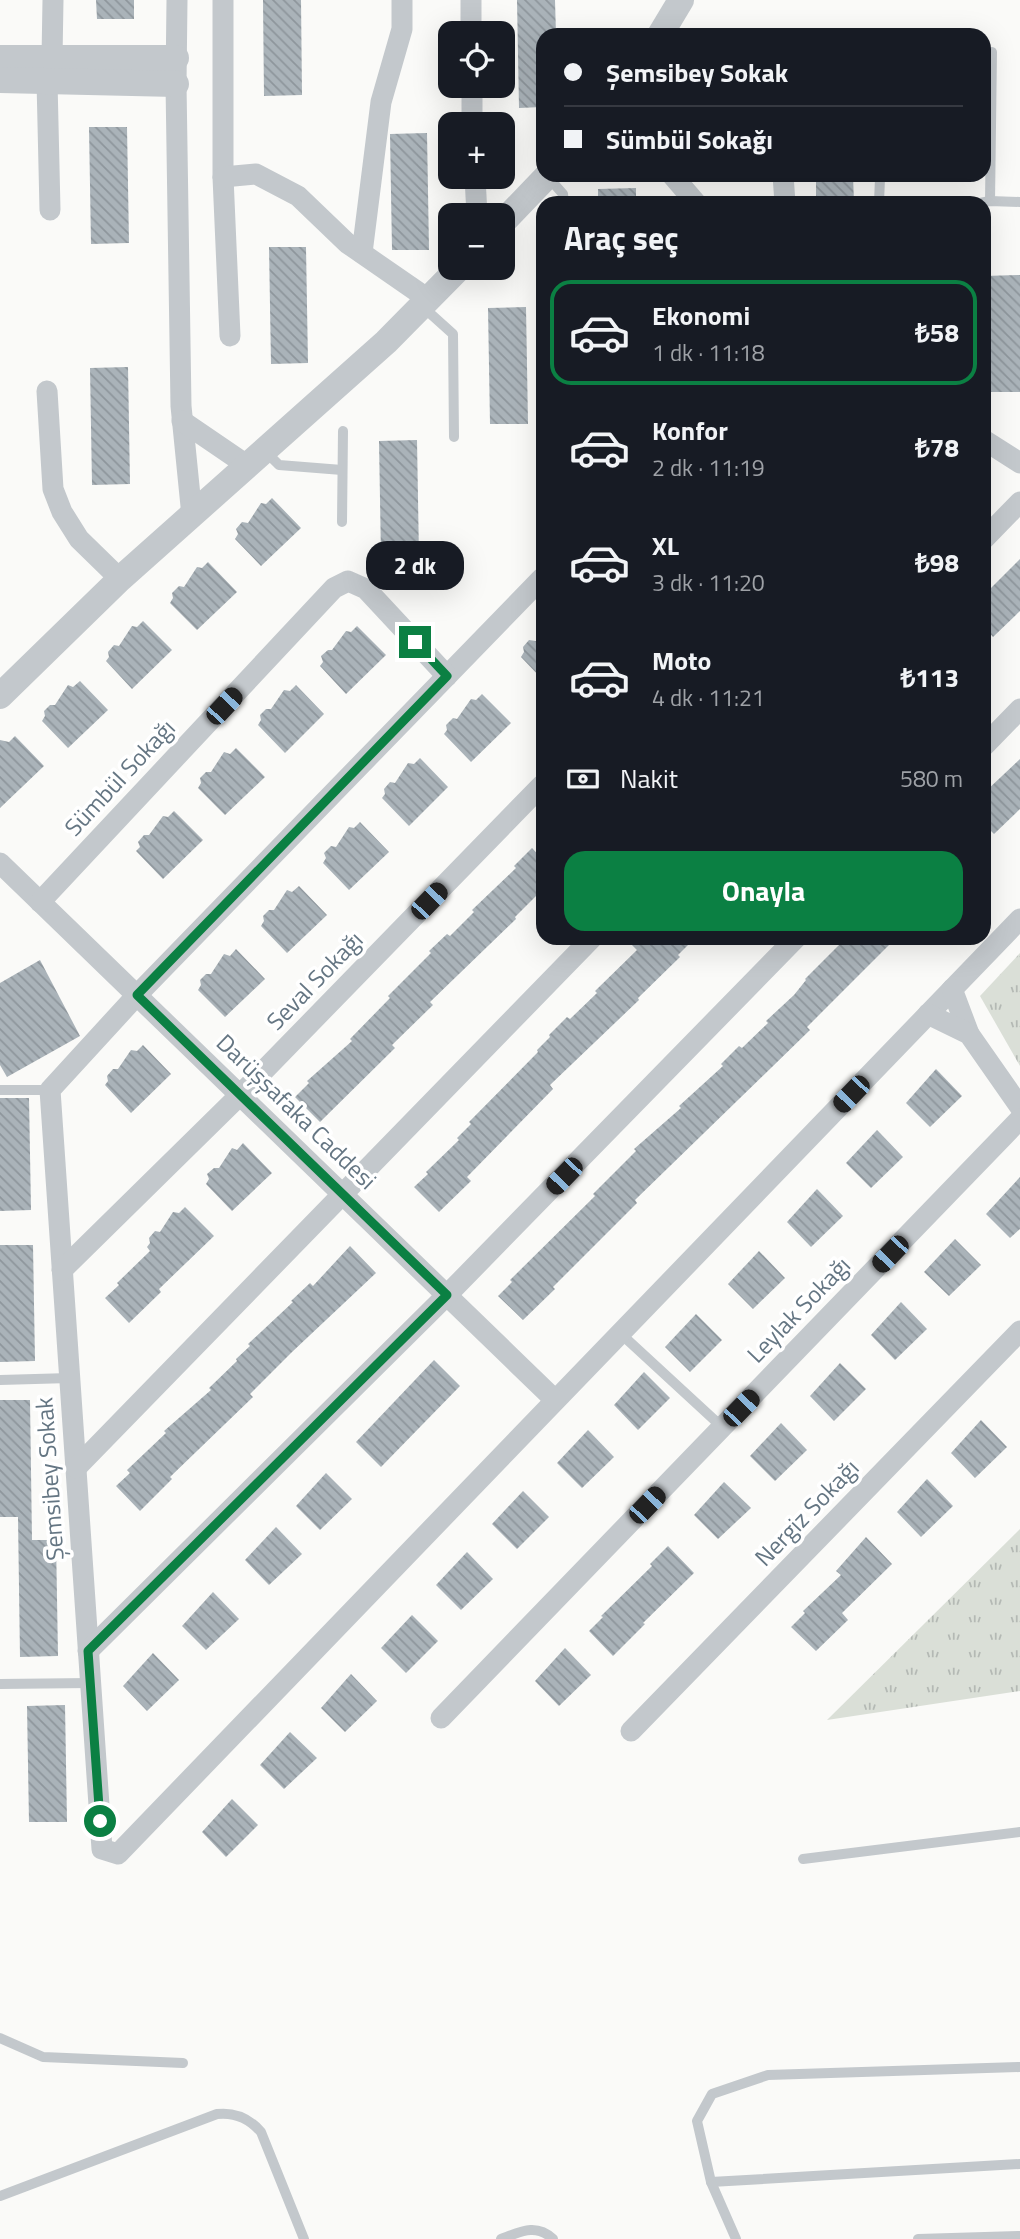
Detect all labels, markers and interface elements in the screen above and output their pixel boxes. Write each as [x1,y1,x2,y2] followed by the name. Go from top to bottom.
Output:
[438,21,515,280] map controls
[438,21,515,98] button: locate
[606,53,788,92] text: Şemsibey Sokak
[438,112,515,189] button: +
[606,120,773,159] text: Sümbül Sokağı
[438,203,515,280] button: −
[564,214,679,262] text: Araç seç
[652,296,750,335] text: Ekonomi
[568,301,631,364] icon: car
[915,313,959,352] text: ₺58
[652,335,765,370] text: 1 dk · 11:18
[652,411,728,450] text: Konfor
[568,416,631,479] icon: car
[915,428,959,467] text: ₺78
[652,450,765,485] text: 2 dk · 11:19
[652,526,679,565] text: XL
[568,531,631,594] icon: car
[366,540,464,590] callout: 2 dk
[915,543,959,582] text: ₺98
[394,548,436,583] text: 2 dk
[652,565,765,600] text: 3 dk · 11:20
[399,626,431,658] route end
[652,641,711,680] text: Moto
[568,646,631,709] icon: car
[900,658,959,697] text: ₺113
[652,680,765,715] text: 4 dk · 11:21
[202,683,247,729] car
[55,711,183,844] street label: Sümbül Sokağı
[620,759,678,798] text: Nakit
[564,760,602,798] icon: cash
[900,761,963,796] text: 580 m
[564,851,963,931] button: Onayla
[407,879,452,923] car
[258,923,371,1038] street label: Seval Sokağı
[208,1025,385,1197] street label: Darüşşafaka Caddesi
[829,1072,874,1116] car
[542,1154,587,1198] car
[868,1232,913,1276] car
[738,1248,858,1371] street label: Leylak Sokağı
[719,1386,764,1430] car
[25,1396,73,1562] street label: Şemsibey Sokak
[746,1451,867,1574] street label: Nergiz Sokağı
[625,1483,670,1527] car
[84,1805,116,1837] route start

